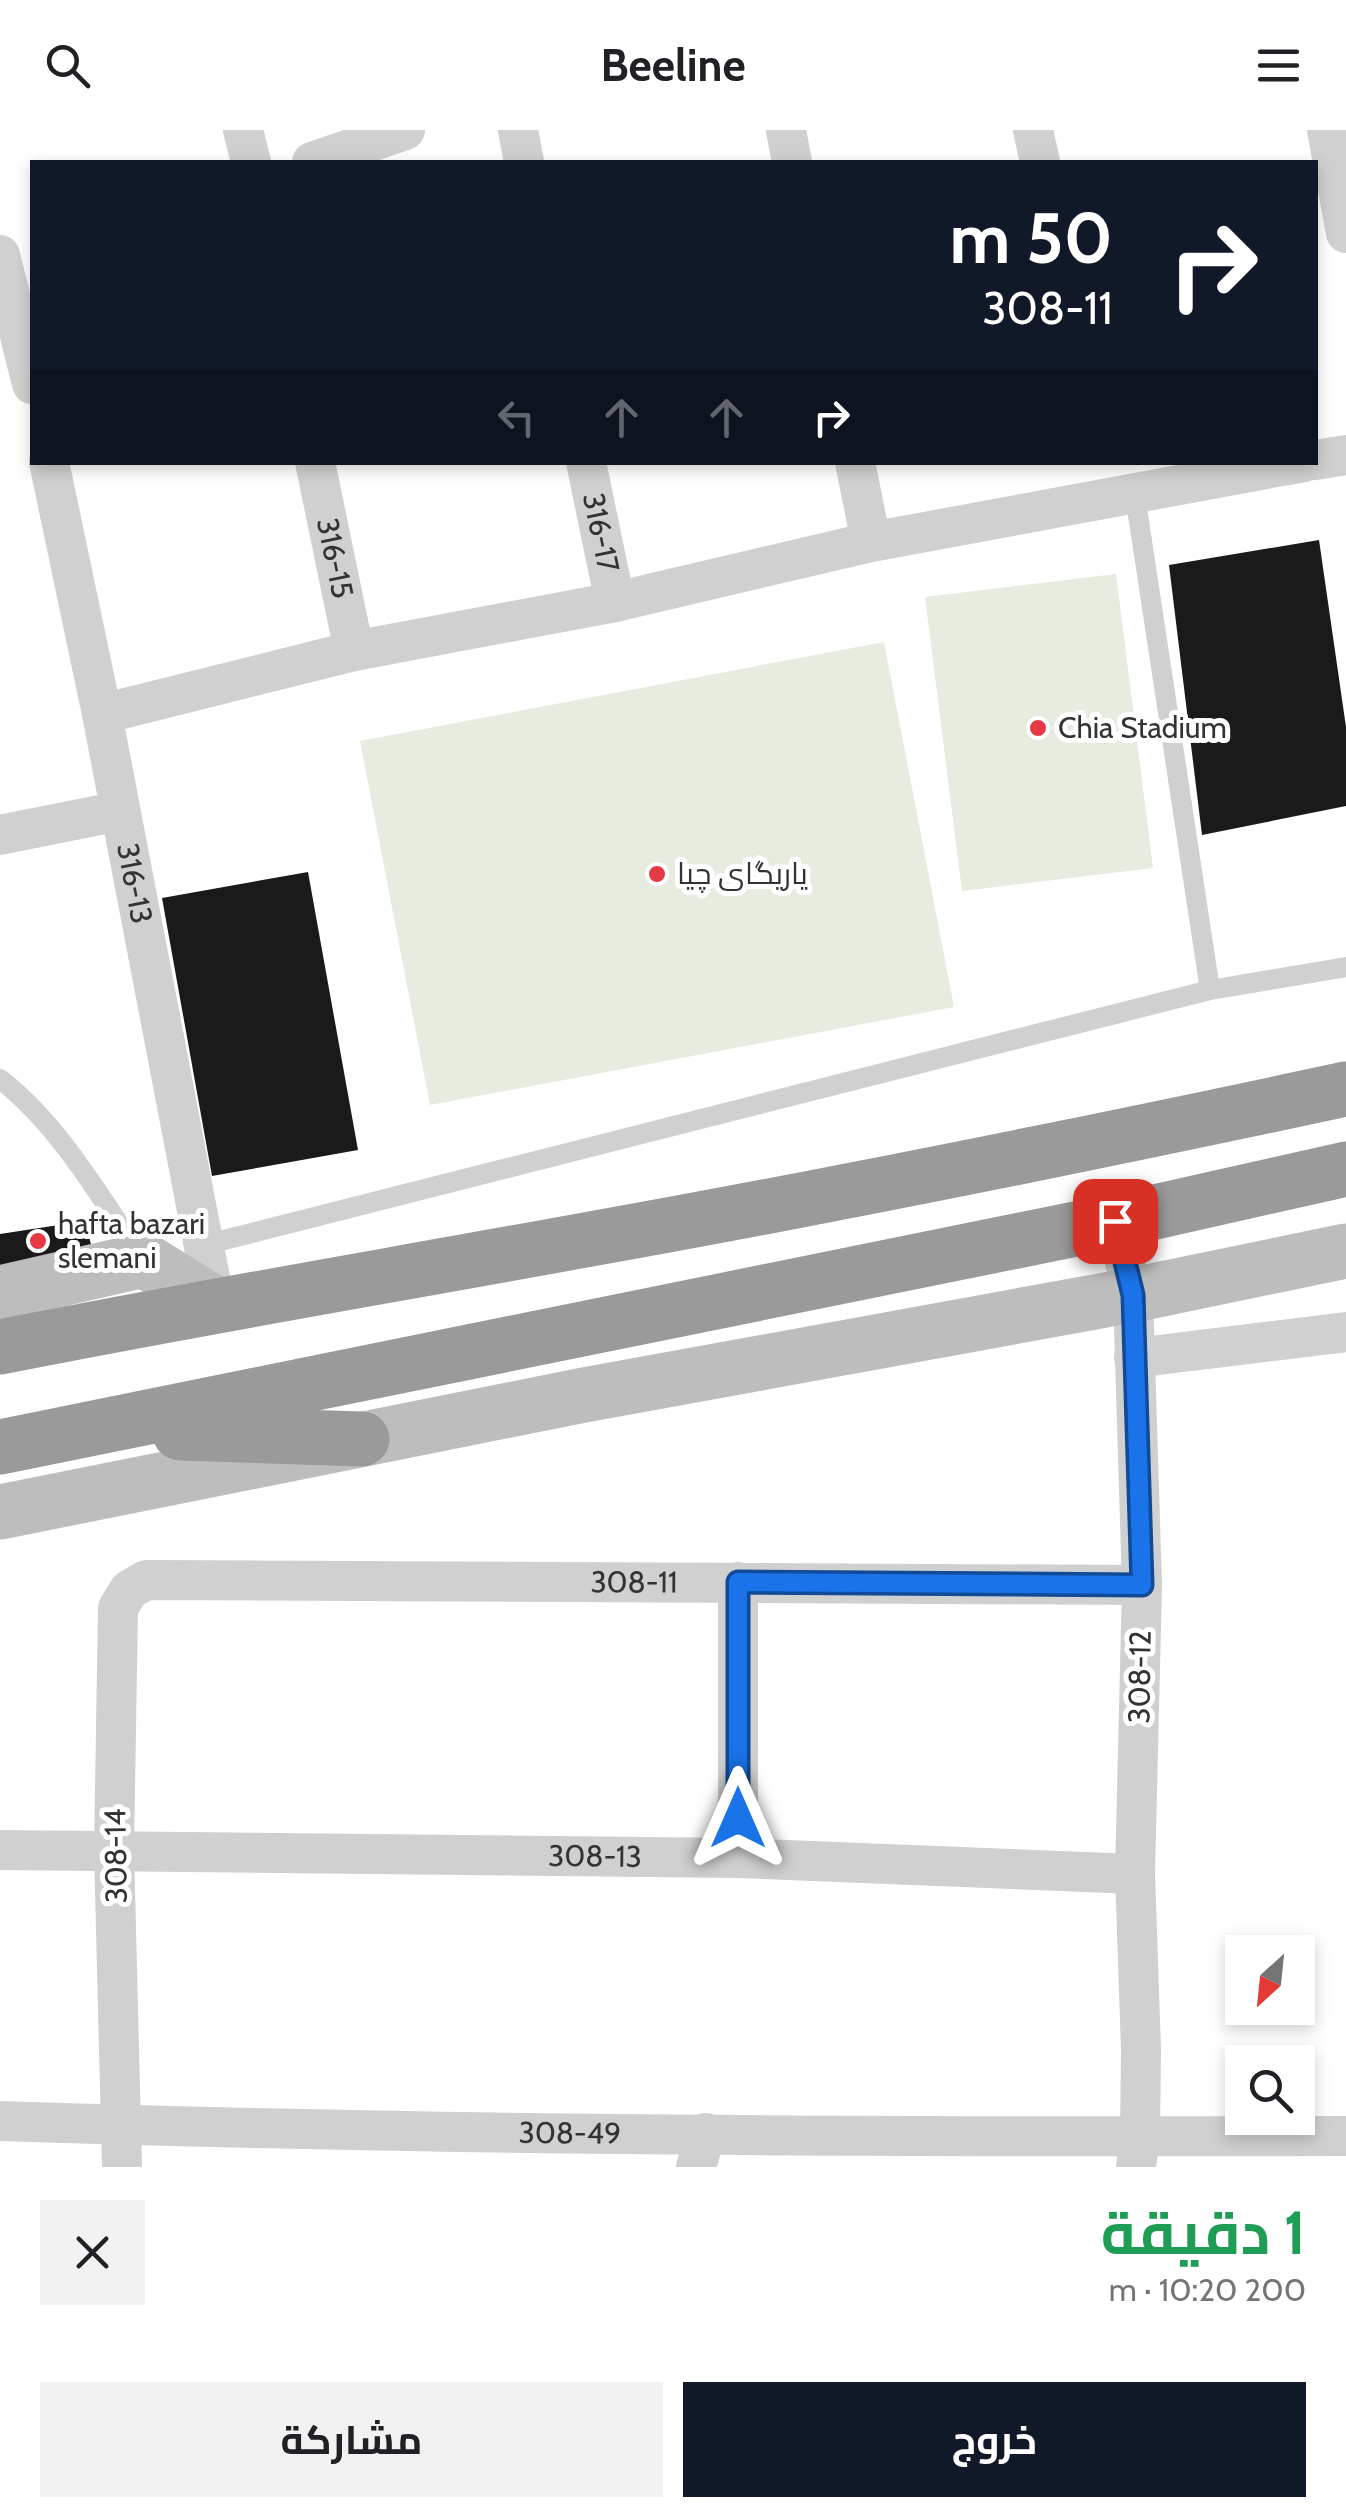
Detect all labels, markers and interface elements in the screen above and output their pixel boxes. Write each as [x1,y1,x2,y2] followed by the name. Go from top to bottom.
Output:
[40,38,95,93] icon: search
[600,38,746,92] text: Beeline
[1251,38,1306,93] icon: menu
[949,195,1113,281] text: 50 m
[1148,200,1278,330] icon: right
[982,281,1113,335] text: 308-11
[489,390,544,445] icon: left
[594,390,649,445] icon: ahead
[699,390,754,445] icon: ahead
[804,390,859,445] icon: right
[575,489,627,575] street label: 316-17
[309,514,362,601] street label: 316-15
[1058,709,1227,746] place label: Chia Stadium
[1027,717,1049,739] marker: Chia Stadium
[109,840,161,927] street label: 316-13
[677,855,808,893] place label: یاریگای چیا
[646,863,668,885] marker: یاریگای چیا
[1073,1179,1158,1264] pin
[1088,1194,1143,1249] icon: arrive
[58,1205,205,1276] place label: hafta bazari slemani
[27,1230,49,1252] marker: hafta bazari slemani
[590,1563,678,1601] street label: 308-11
[1120,1630,1159,1724] street label: 308-12
[686,1766,790,1870] position arrow
[96,1808,135,1904] street label: 308-14
[548,1837,642,1875] street label: 308-13
[1225,1935,1315,2025] north arrow
[1225,1935,1315,2135] map controls
[1225,2045,1315,2135] button: search
[518,2114,621,2152] street label: 308-49
[1101,2196,1306,2269] text: 1 دقيقة
[40,2200,145,2305] button: close
[1109,2270,1306,2309] text: 200 m · 10:20
[40,2382,663,2497] button: مشاركة
[683,2382,1306,2497] button: خروج

